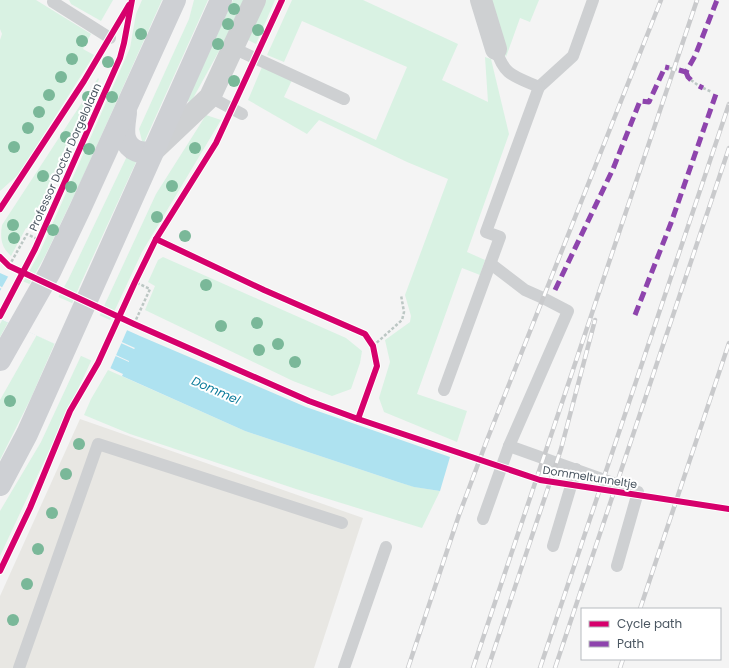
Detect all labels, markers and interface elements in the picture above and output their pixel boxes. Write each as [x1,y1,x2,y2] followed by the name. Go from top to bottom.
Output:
[25,80,105,234] street label: Professor Doctor Dorgelolaan
[189,372,243,408] water label: Dommel
[542,462,638,492] street label: Dommeltunneltje
[581,608,721,660] legend
[617,615,682,632] text: Cycle path
[617,635,644,652] text: Path

